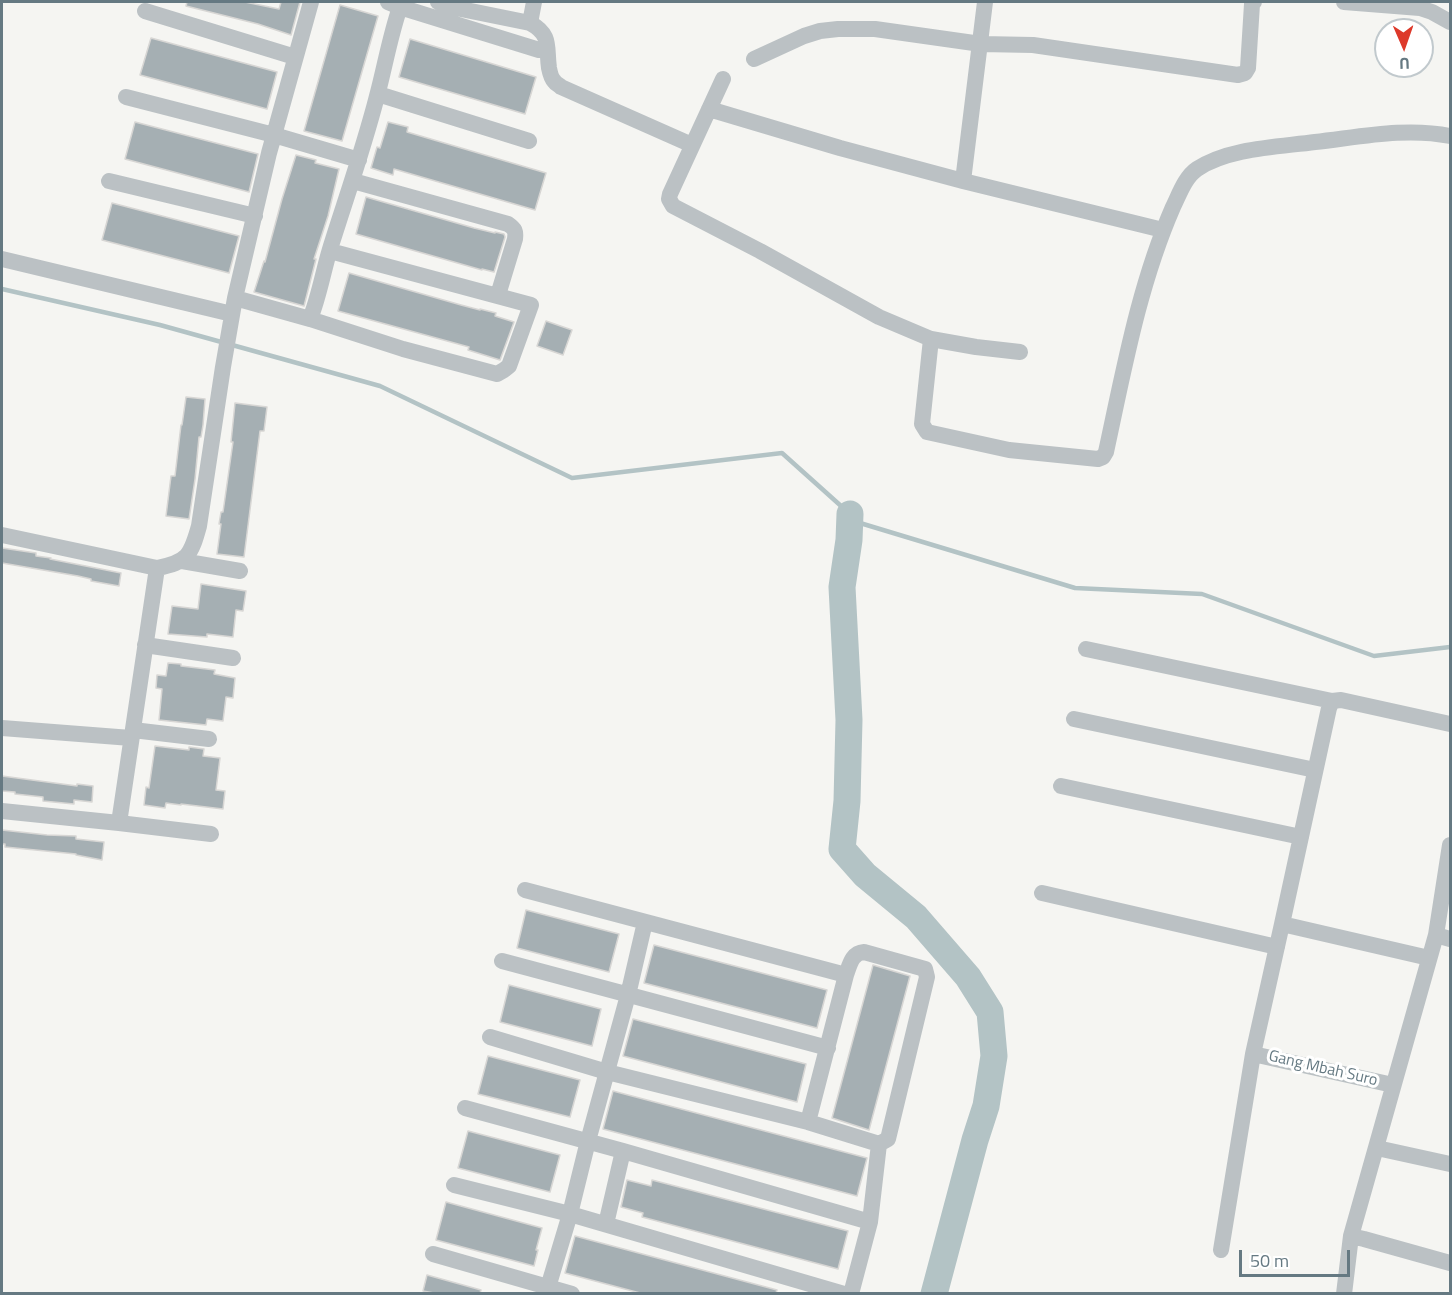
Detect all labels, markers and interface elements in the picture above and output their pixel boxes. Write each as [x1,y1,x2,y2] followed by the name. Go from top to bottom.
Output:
[1374,18,1434,78] north arrow
[1399,52,1410,76] text: U
[1267,1047,1379,1091] street label: Gang Mbah Suro
[1242,1238,1353,1276] scale bar
[1250,1247,1289,1274] text: 50 m

